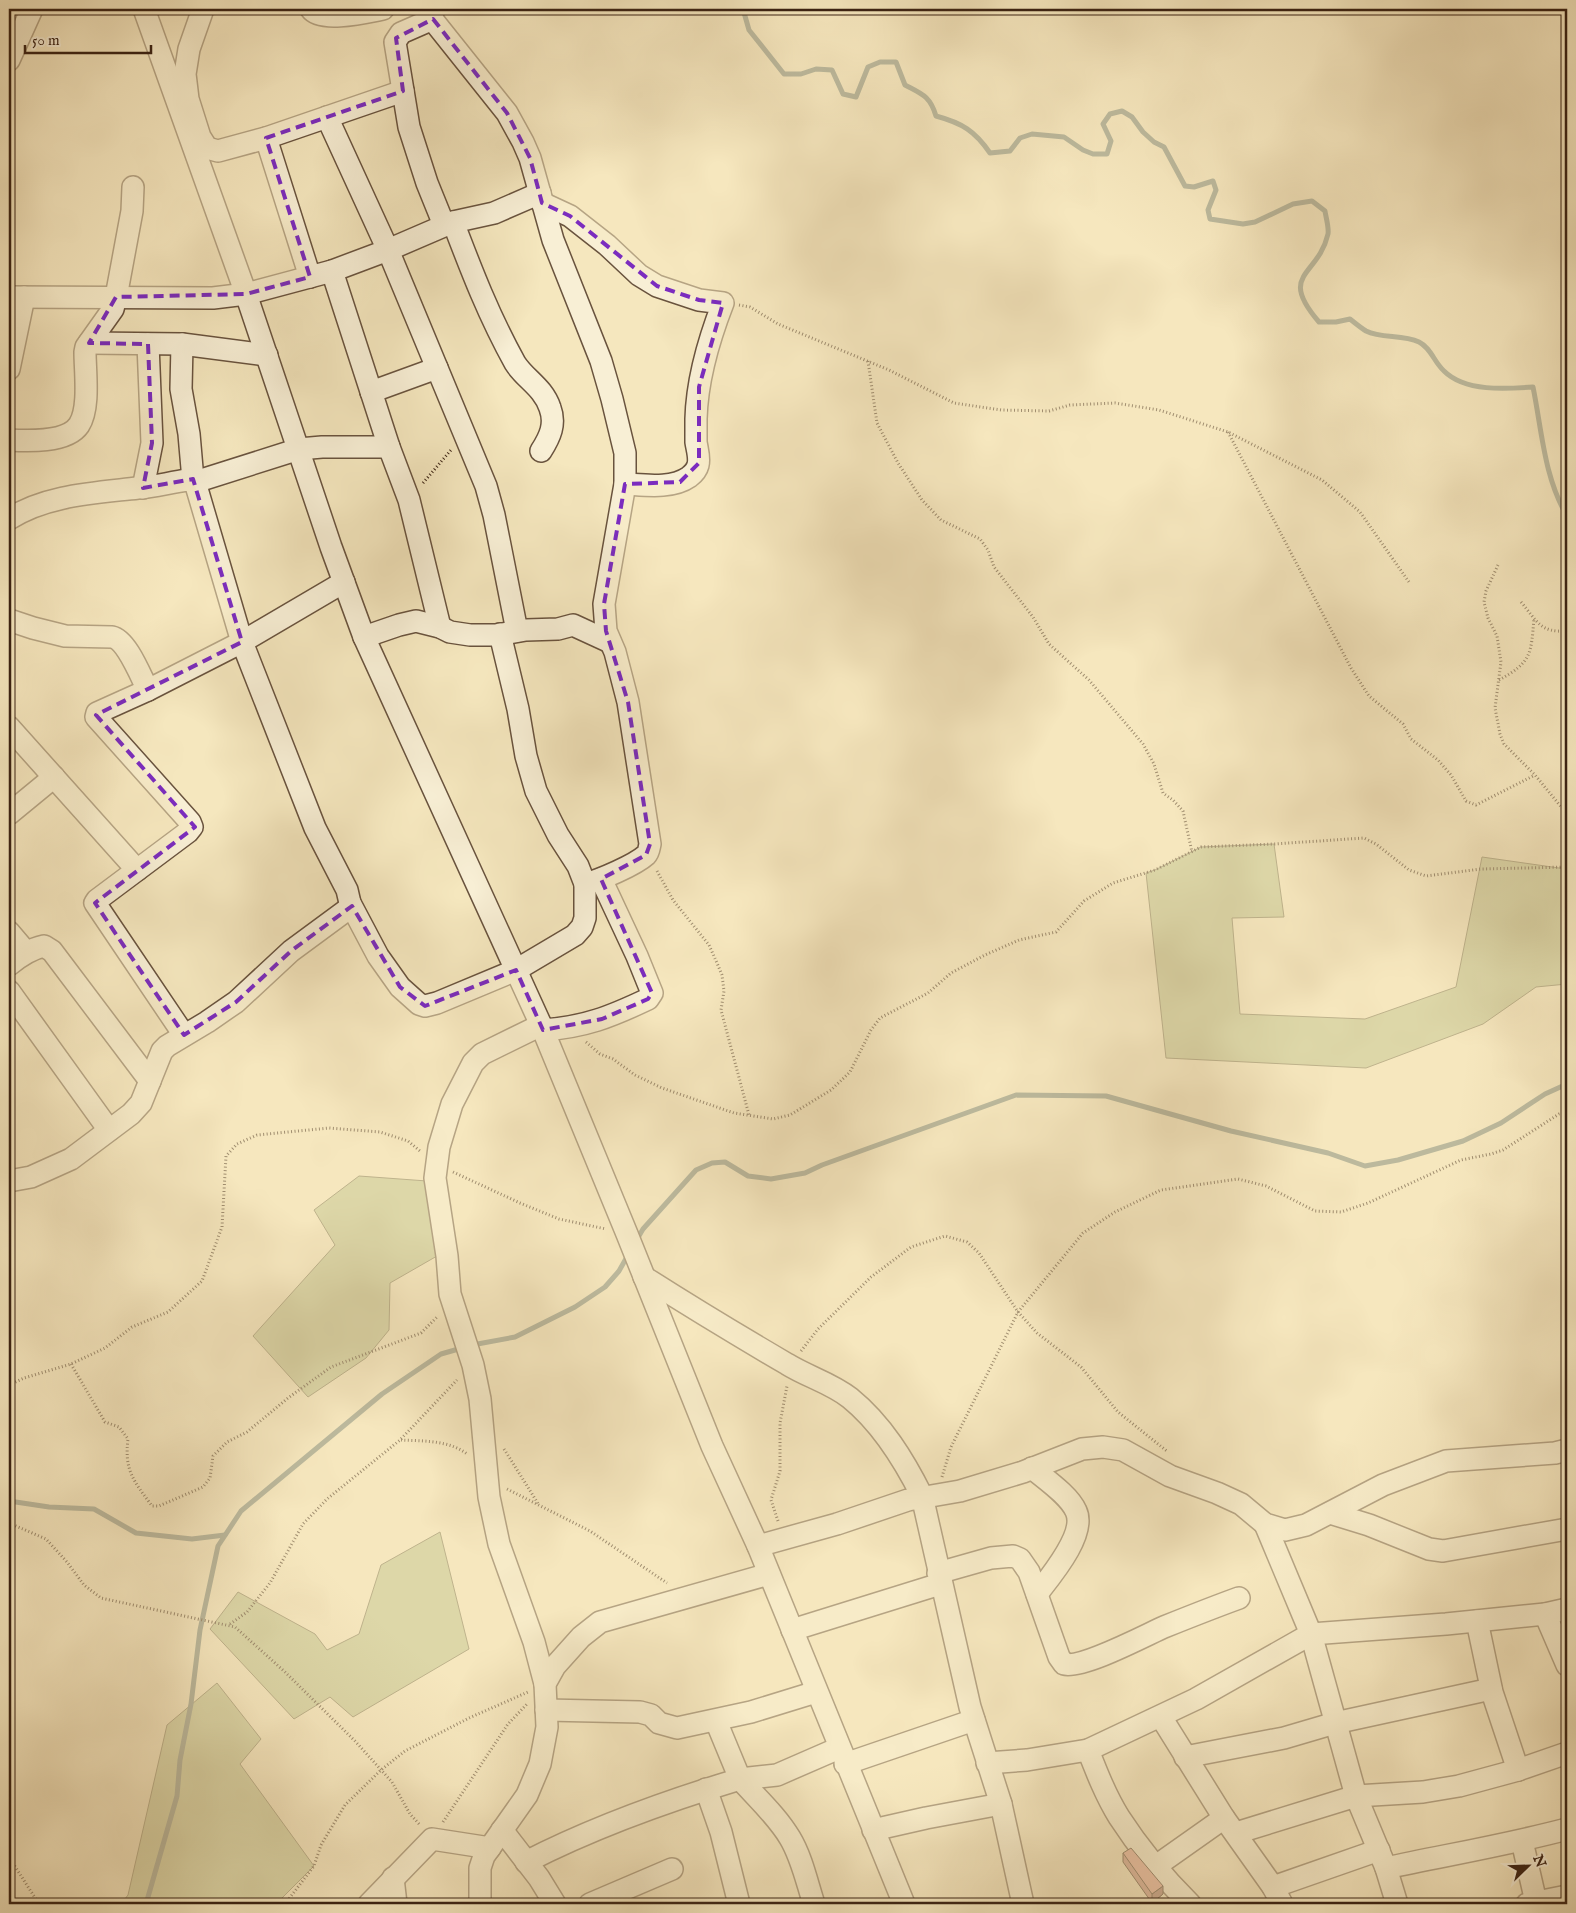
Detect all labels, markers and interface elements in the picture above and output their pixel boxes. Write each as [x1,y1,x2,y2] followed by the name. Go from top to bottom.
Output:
[25,22,151,54] scale bar
[32,31,60,50] text: 50 m
[1504,1840,1554,1890] north arrow
[1528,1851,1550,1870] text: N

